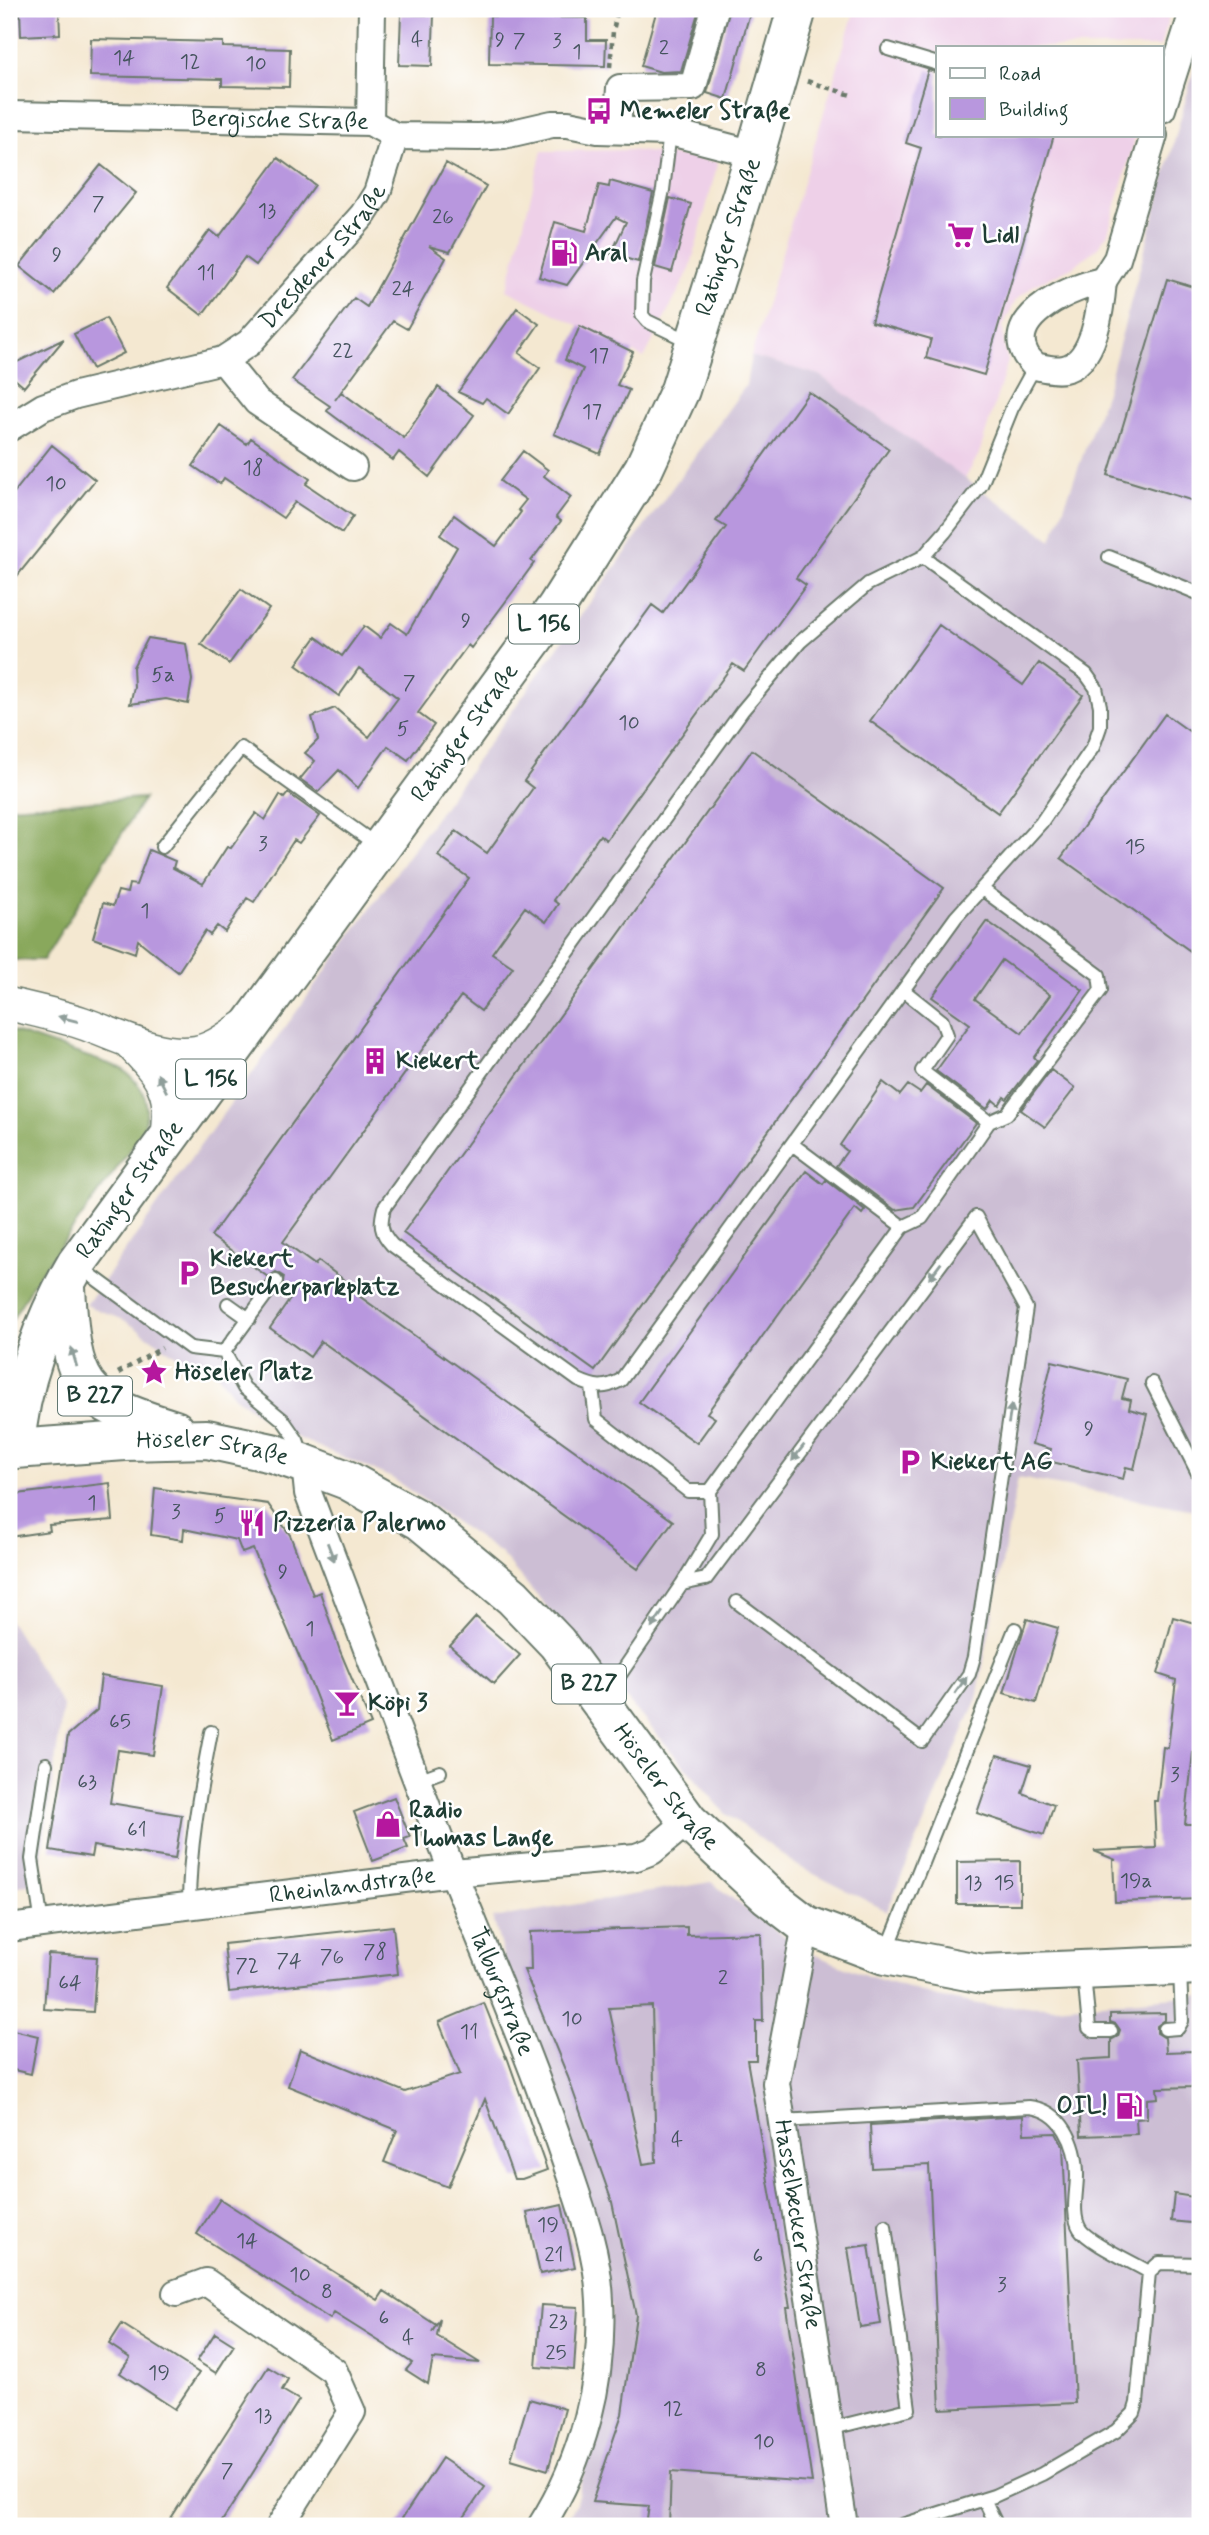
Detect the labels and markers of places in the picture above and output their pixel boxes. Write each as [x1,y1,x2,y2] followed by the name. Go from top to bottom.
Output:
[584,96,614,126] bus stop icon: Memeler Straße
[620,96,790,127] place label: Memeler Straße
[946,220,976,250] supermarket icon: Lidl
[982,220,1019,251] place label: Lidl
[549,238,579,268] fuel station icon: Aral
[585,238,628,269] place label: Aral
[360,1046,390,1076] building icon: Kiekert
[396,1046,480,1077] place label: Kiekert
[210,1244,400,1303] place label: Kiekert Besucherparkplatz
[174,1258,204,1288] parking icon: Kiekert Besucherparkplatz
[139,1357,169,1387] place icon: Höseler Platz
[175,1357,313,1388] place label: Höseler Platz
[895,1447,925,1477] parking icon: Kiekert AG
[931,1447,1053,1478] place label: Kiekert AG
[237,1508,267,1538] restaurant icon: Pizzeria Palermo
[273,1508,446,1539] place label: Pizzeria Palermo
[332,1688,362,1718] bar icon: Köpi 3
[368,1688,428,1719] place label: Köpi 3
[409,1795,554,1857] place label: Radio Thomas Lange
[373,1809,403,1839] shop icon: Radio Thomas Lange
[1056,2091,1108,2122] place label: OIL!
[1114,2091,1144,2121] fuel station icon: OIL!

